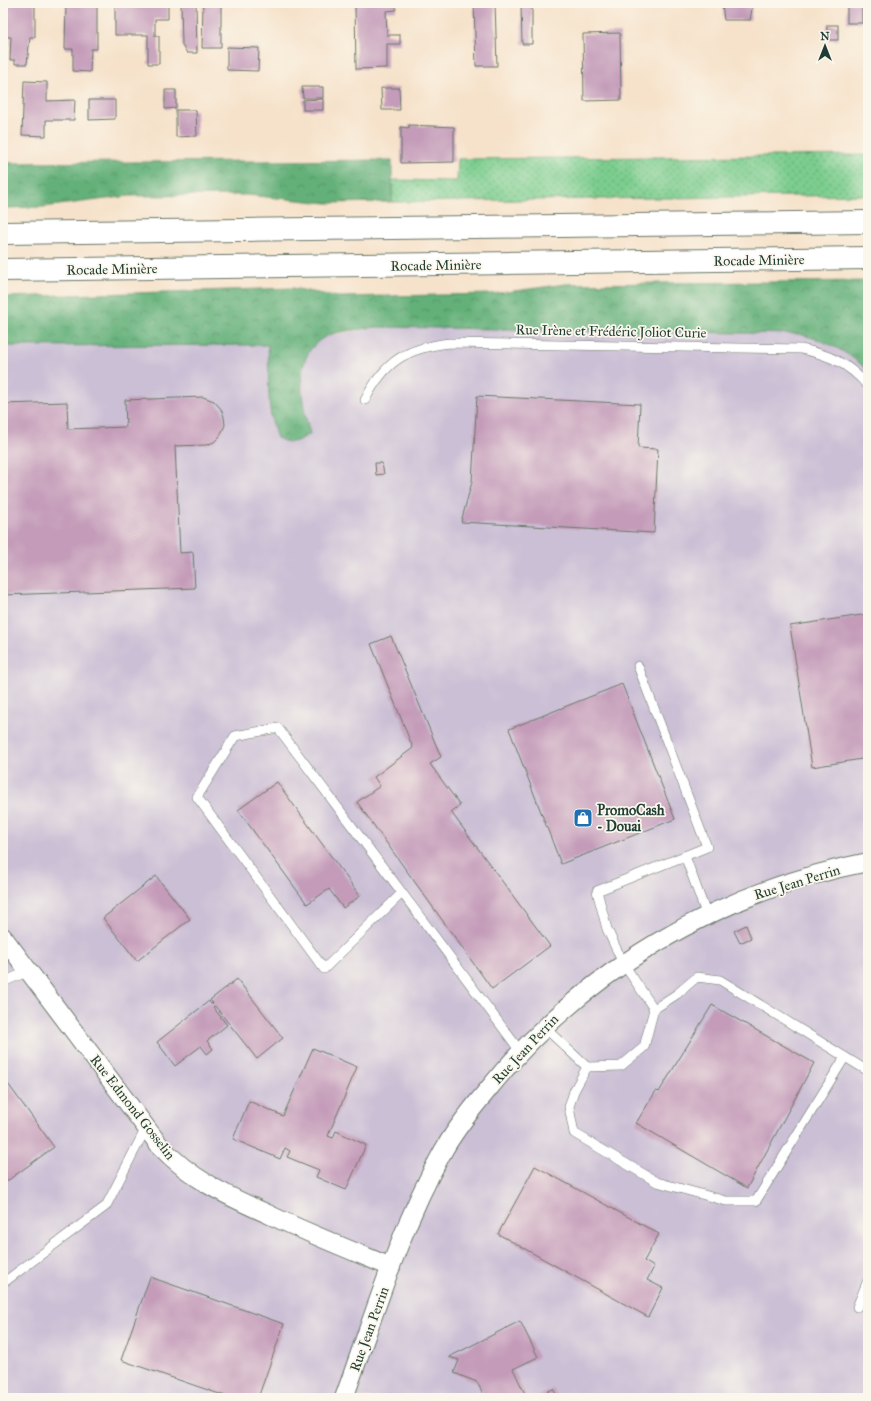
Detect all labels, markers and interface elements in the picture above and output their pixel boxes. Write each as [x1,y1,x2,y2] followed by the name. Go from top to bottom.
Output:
[805,26,845,66] north arrow
[820,30,830,43] text: N
[713,251,805,270] street label: Rocade Minière
[390,256,482,275] street label: Rocade Minière
[66,260,158,279] street label: Rocade Minière
[515,321,707,343] street label: Rue Irène et Frédéric Joliot Curie
[597,802,665,835] place label: PromoCash - Douai
[572,807,594,829] shop icon: PromoCash - Douai
[752,861,843,905] street label: Rue Jean Perrin
[489,1011,563,1088] street label: Rue Jean Perrin
[86,1052,179,1163] street label: Rue Edmond Gosselin
[346,1284,394,1374] street label: Rue Jean Perrin

